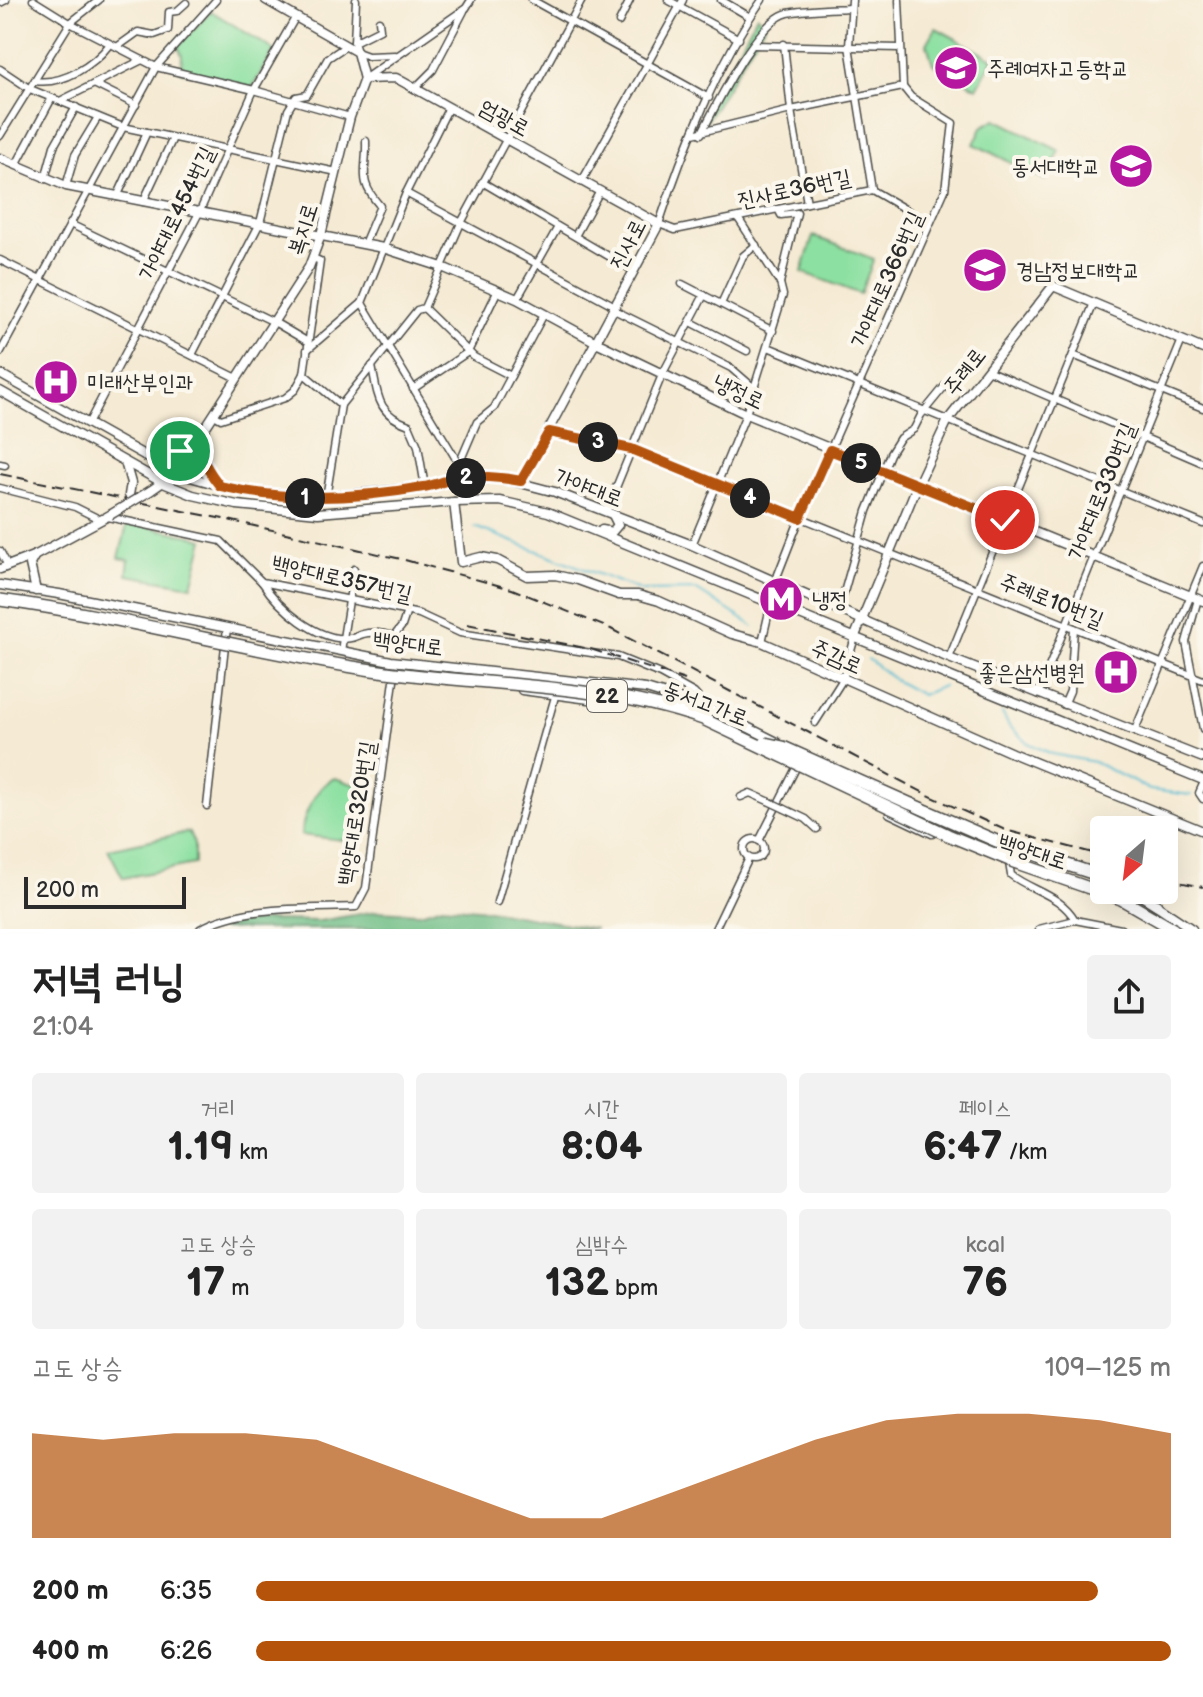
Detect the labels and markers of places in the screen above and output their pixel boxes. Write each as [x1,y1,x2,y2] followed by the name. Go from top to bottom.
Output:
[932,44,980,92] school or university icon: 주례여자고등학교
[987,56,1129,83] place label: 주례여자고등학교
[1107,142,1155,190] school or university icon: 동서대학교
[1011,154,1100,181] place label: 동서대학교
[961,246,1009,294] school or university icon: 경남정보대학교
[1016,258,1140,285] place label: 경남정보대학교
[32,358,80,406] hospital icon: 미래산부인과
[87,370,193,397] place label: 미래산부인과
[146,417,214,485] pin
[578,422,618,462] pin: 3
[841,443,881,483] pin: 5
[446,458,486,498] pin: 2
[285,478,325,518] pin: 1
[730,478,770,518] pin: 4
[971,486,1039,554] pin
[757,575,805,623] metro station icon: 냉정
[812,587,847,614] place label: 냉정
[1092,648,1140,696] hospital icon: 좋은삼선병원
[979,660,1085,687] place label: 좋은삼선병원

